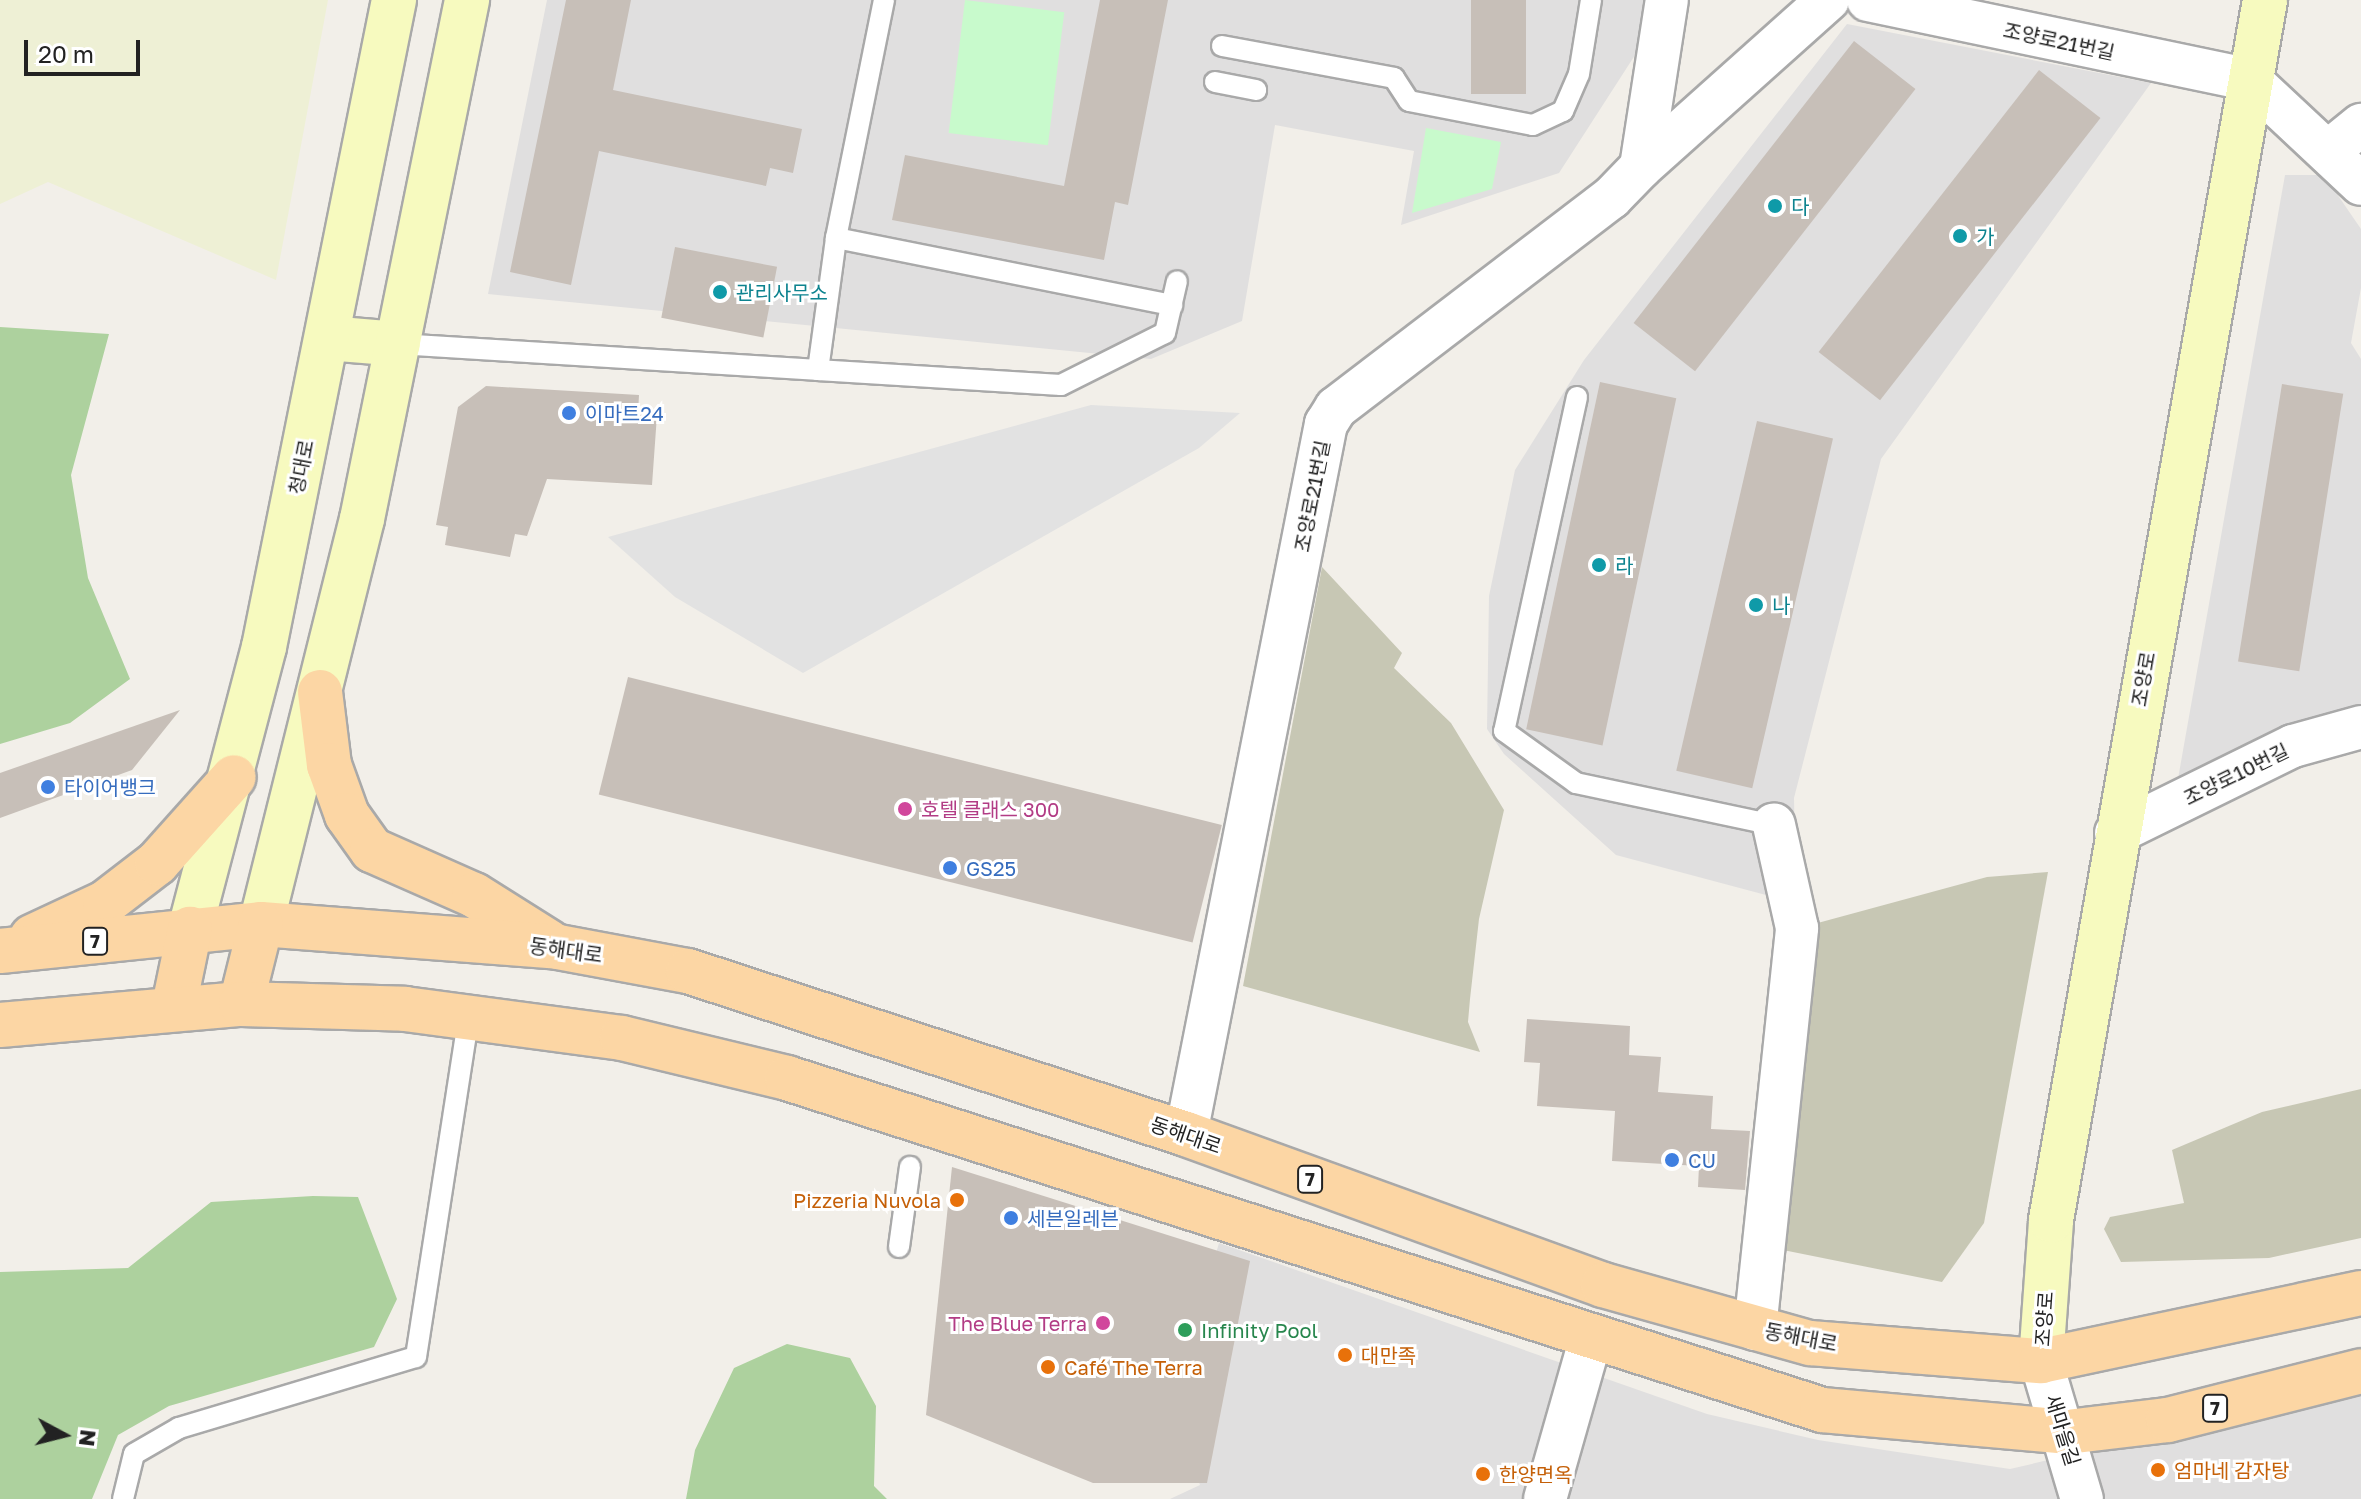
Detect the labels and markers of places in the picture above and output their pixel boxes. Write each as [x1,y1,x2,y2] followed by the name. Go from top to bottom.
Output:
[1791,194,1809,218] place label: 다
[1766,197,1784,215] marker: 다
[1976,224,1994,248] place label: 가
[1951,227,1969,245] marker: 가
[736,280,828,304] place label: 관리사무소
[711,283,729,301] marker: 관리사무소
[585,401,664,425] place label: 이마트24
[560,404,578,422] marker: 이마트24
[1615,553,1633,577] place label: 라
[1590,556,1608,574] marker: 라
[1772,593,1790,617] place label: 나
[1747,596,1765,614] marker: 나
[64,775,156,799] place label: 타이어뱅크
[39,778,57,796] marker: 타이어뱅크
[921,797,1059,821] place label: 호텔 클래스 300
[896,800,914,818] marker: 호텔 클래스 300
[966,856,1016,880] place label: GS25
[941,859,959,877] marker: GS25
[1688,1148,1716,1172] place label: CU
[1663,1151,1681,1169] marker: CU
[793,1188,941,1212] place label: Pizzeria Nuvola
[948,1191,966,1209] marker: Pizzeria Nuvola
[1027,1206,1119,1230] place label: 세븐일레븐
[1002,1209,1020,1227] marker: 세븐일레븐
[948,1311,1087,1335] place label: The Blue Terra
[1094,1314,1112,1332] marker: The Blue Terra
[1201,1318,1318,1342] place label: Infinity Pool
[1176,1321,1194,1339] marker: Infinity Pool
[1361,1343,1416,1367] place label: 대만족
[1336,1346,1354,1364] marker: 대만족
[1064,1355,1203,1379] place label: Café The Terra
[1039,1358,1057,1376] marker: Café The Terra
[2174,1458,2289,1482] place label: 엄마네 감자탕
[2149,1461,2167,1479] marker: 엄마네 감자탕
[1499,1462,1573,1486] place label: 한양면옥
[1474,1465,1492,1483] marker: 한양면옥

